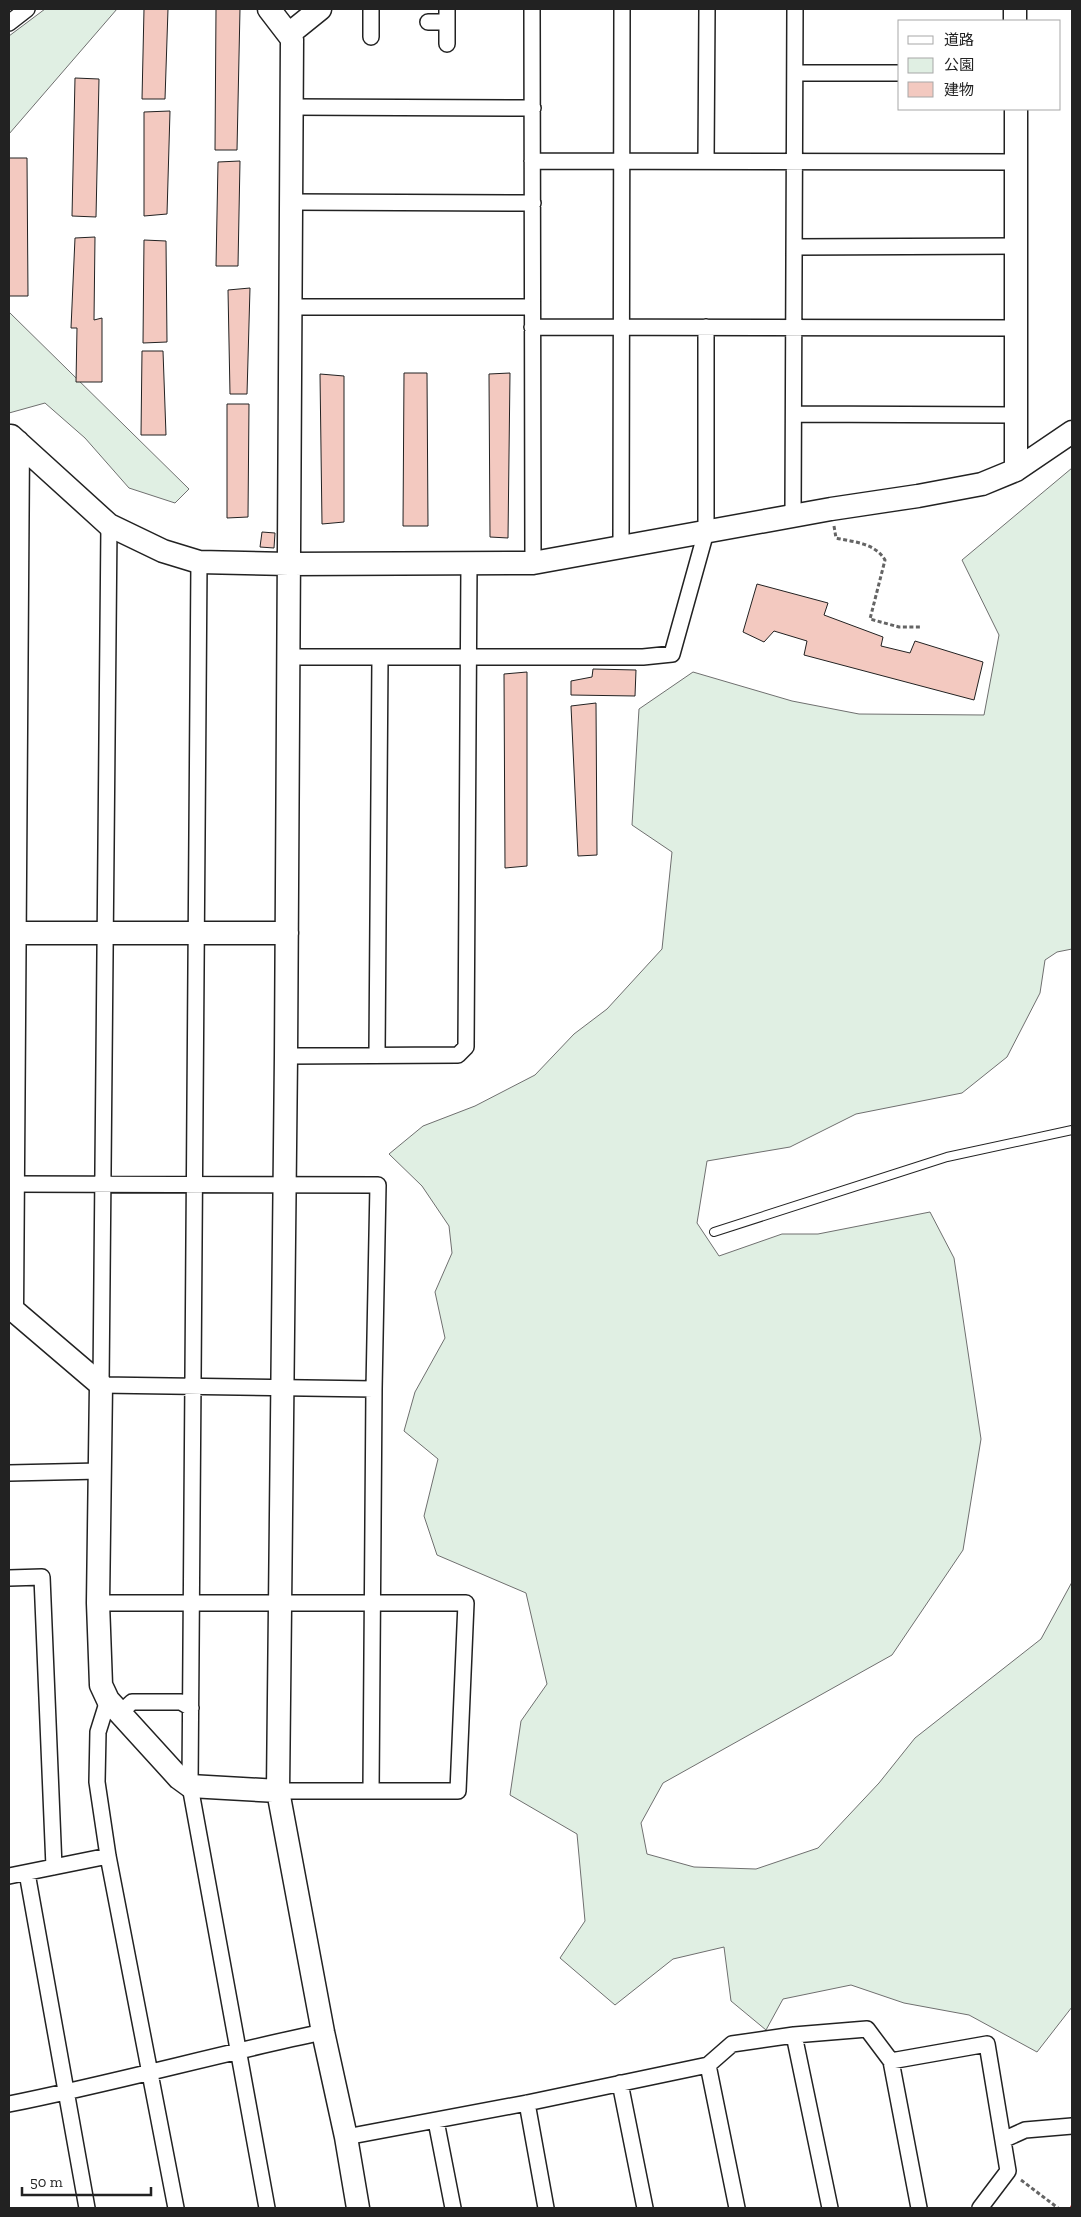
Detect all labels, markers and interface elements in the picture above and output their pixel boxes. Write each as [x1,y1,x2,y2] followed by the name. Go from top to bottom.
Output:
[898,20,1061,110] legend
[944,31,974,49] text: 道路
[944,56,974,74] text: 公園
[944,81,974,99] text: 建物
[22,2164,151,2196] scale bar
[30,2173,63,2191] text: 50 m

